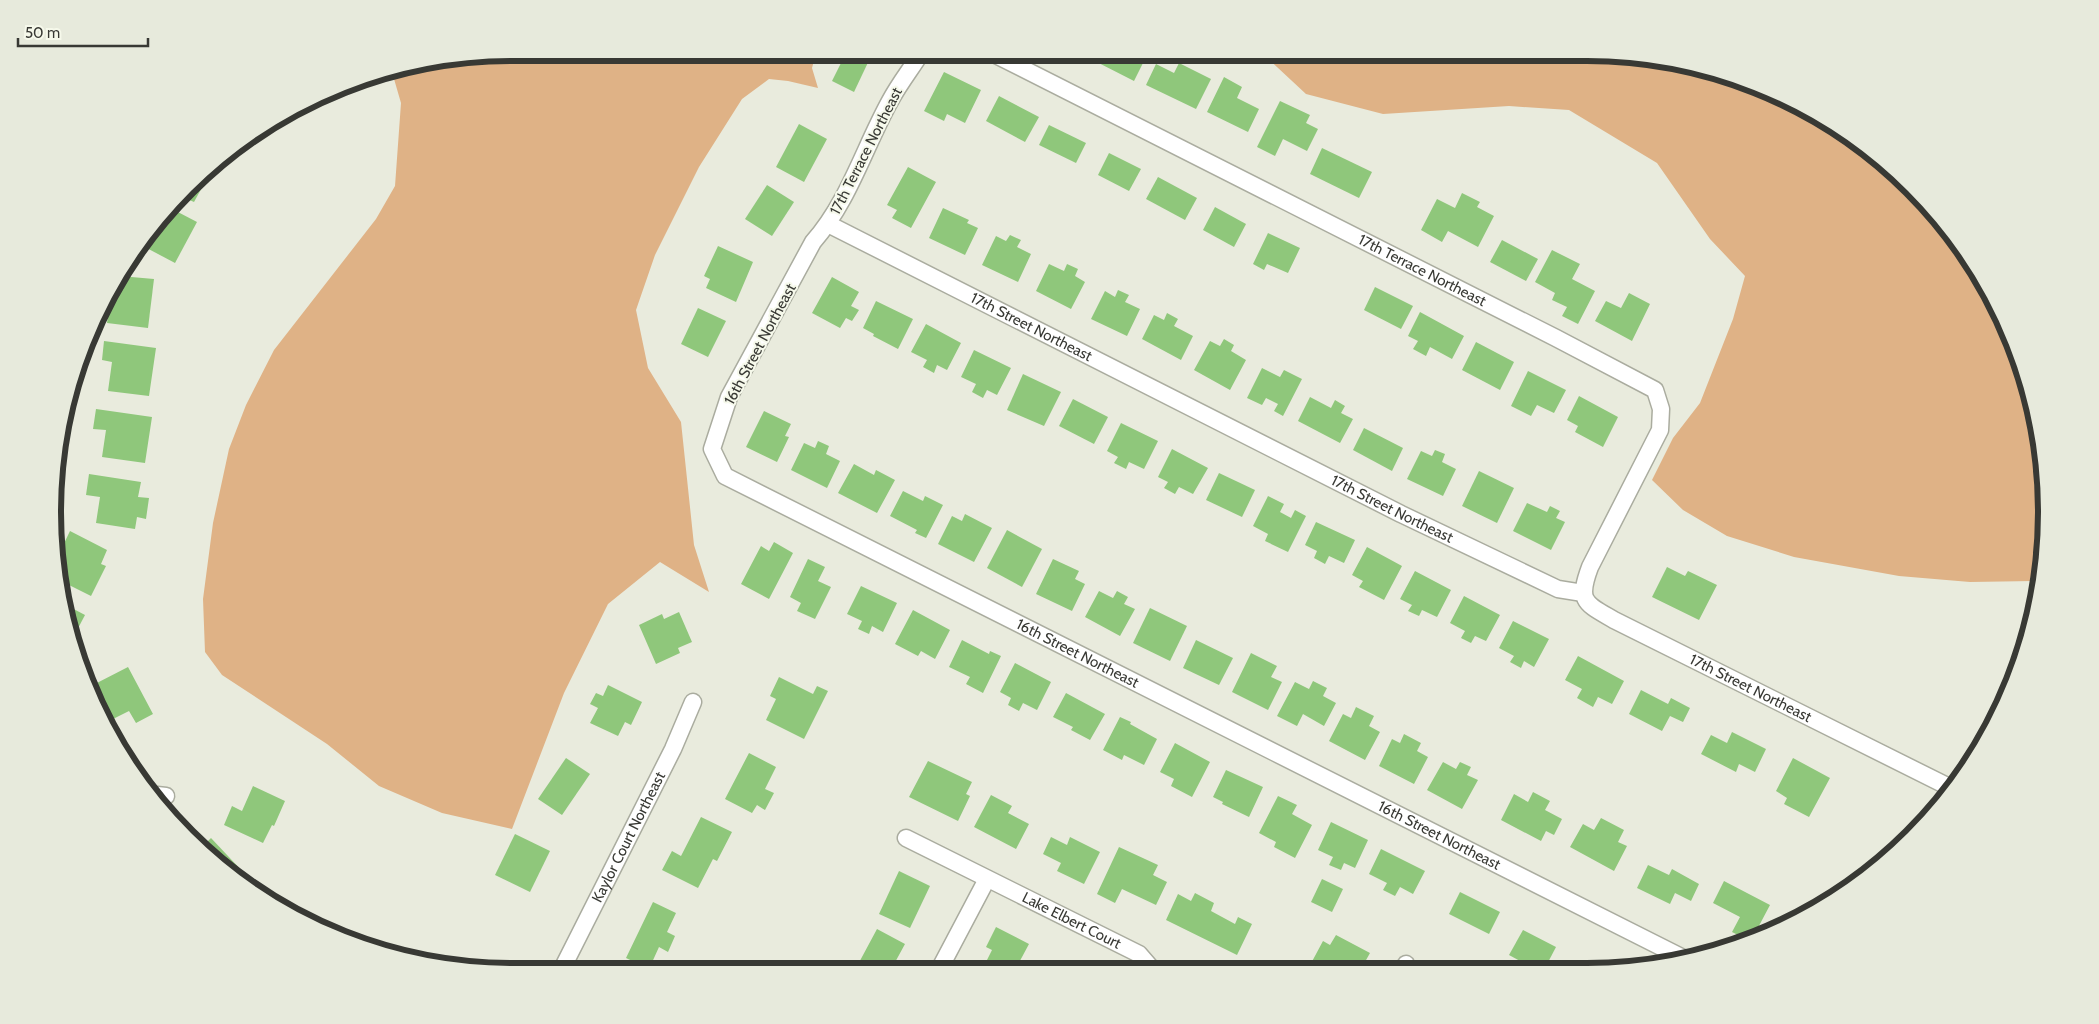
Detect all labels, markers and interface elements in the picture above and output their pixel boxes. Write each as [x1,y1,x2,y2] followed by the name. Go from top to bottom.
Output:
[18,15,148,47] scale bar
[25,24,60,42] text: 50 m
[826,84,906,218] street label: 17th Terrace Northeast
[1355,231,1489,310] street label: 17th Terrace Northeast
[720,280,800,408] street label: 16th Street Northeast
[968,289,1095,365] street label: 17th Street Northeast
[1328,471,1456,547] street label: 17th Street Northeast
[1013,615,1142,692] street label: 16th Street Northeast
[1687,650,1814,726] street label: 17th Street Northeast
[588,769,669,905] street label: Kaylor Court Northeast
[1375,797,1504,874] street label: 16th Street Northeast
[1019,888,1124,953] street label: Lake Elbert Court

